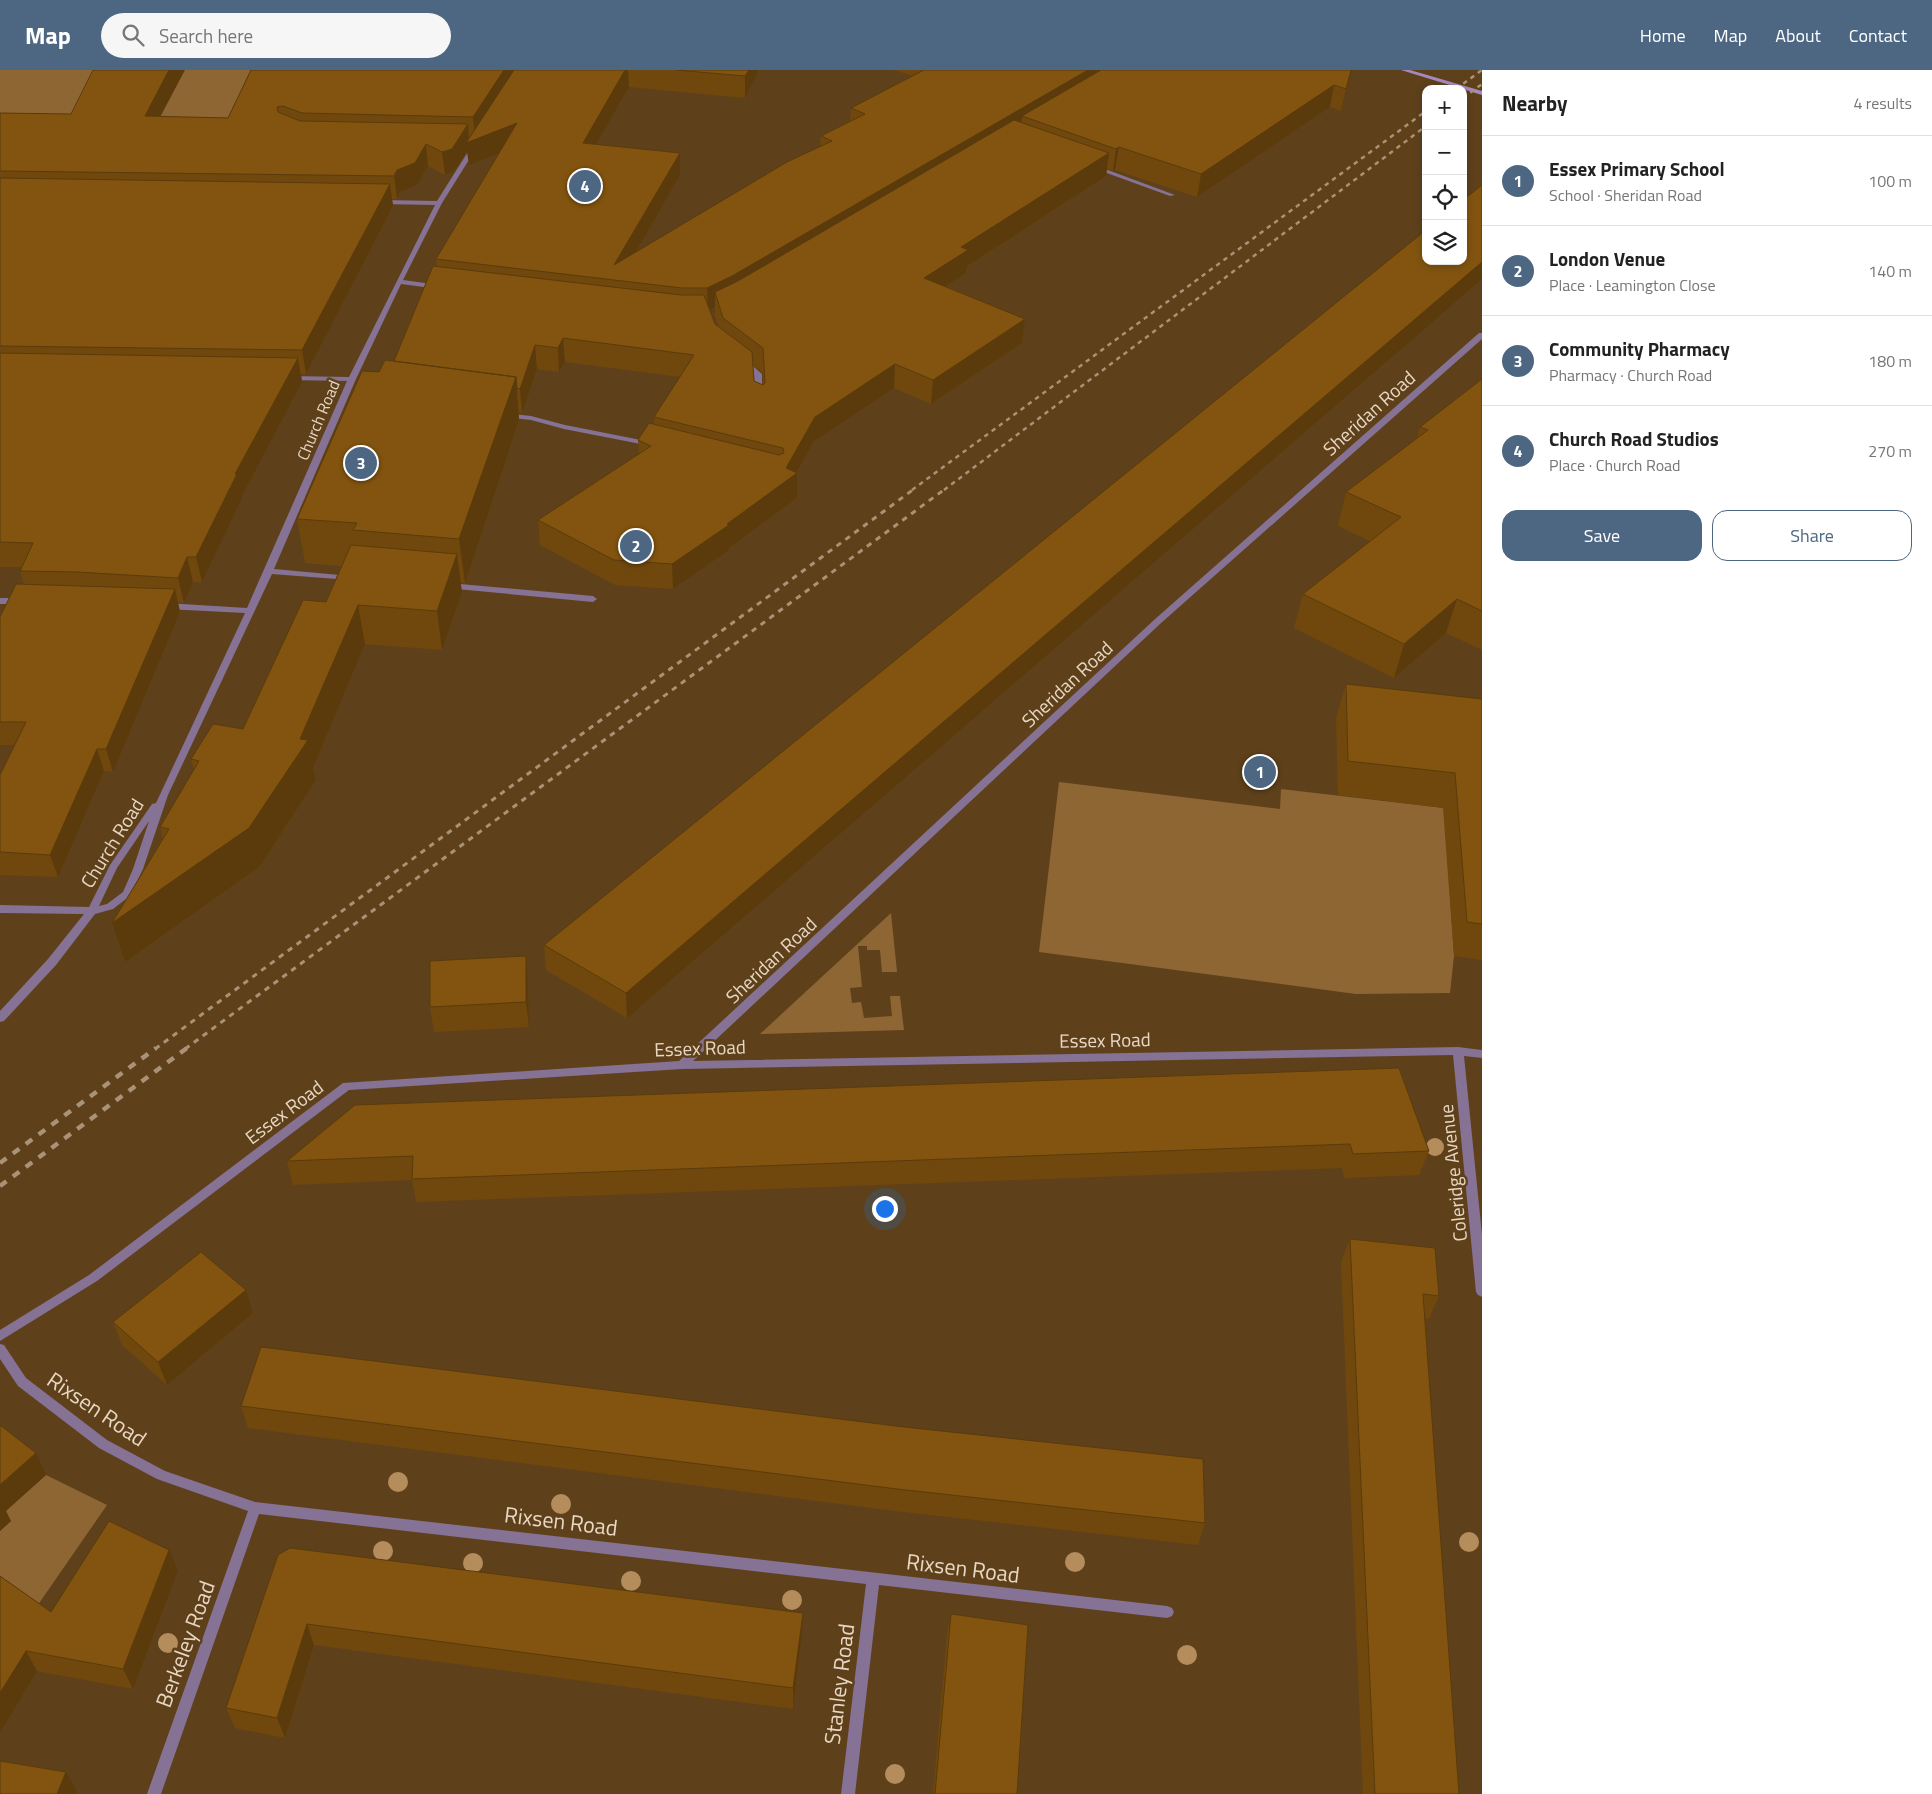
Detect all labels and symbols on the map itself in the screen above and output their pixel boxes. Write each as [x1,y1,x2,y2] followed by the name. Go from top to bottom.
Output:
[569,167,601,205] pin: 4
[1316,363,1421,462] street label: Sheridan Road
[290,376,346,464] street label: Church Road
[345,444,377,482] pin: 3
[620,527,652,565] pin: 2
[1014,634,1119,734] street label: Sheridan Road
[1244,753,1276,791] pin: 1
[73,792,151,893] street label: Church Road
[718,910,823,1010] street label: Sheridan Road
[1059,1024,1151,1055] street label: Essex Road
[654,1031,746,1064] street label: Essex Road
[238,1072,329,1151] street label: Essex Road
[1431,1103,1474,1243] street label: Coleridge Avenue
[872,1196,898,1222] your location
[40,1363,154,1455] street label: Rixsen Road
[502,1497,620,1545] street label: Rixsen Road
[904,1544,1022,1592] street label: Rixsen Road
[146,1576,224,1712] street label: Berkeley Road
[815,1622,863,1746] street label: Stanley Road

